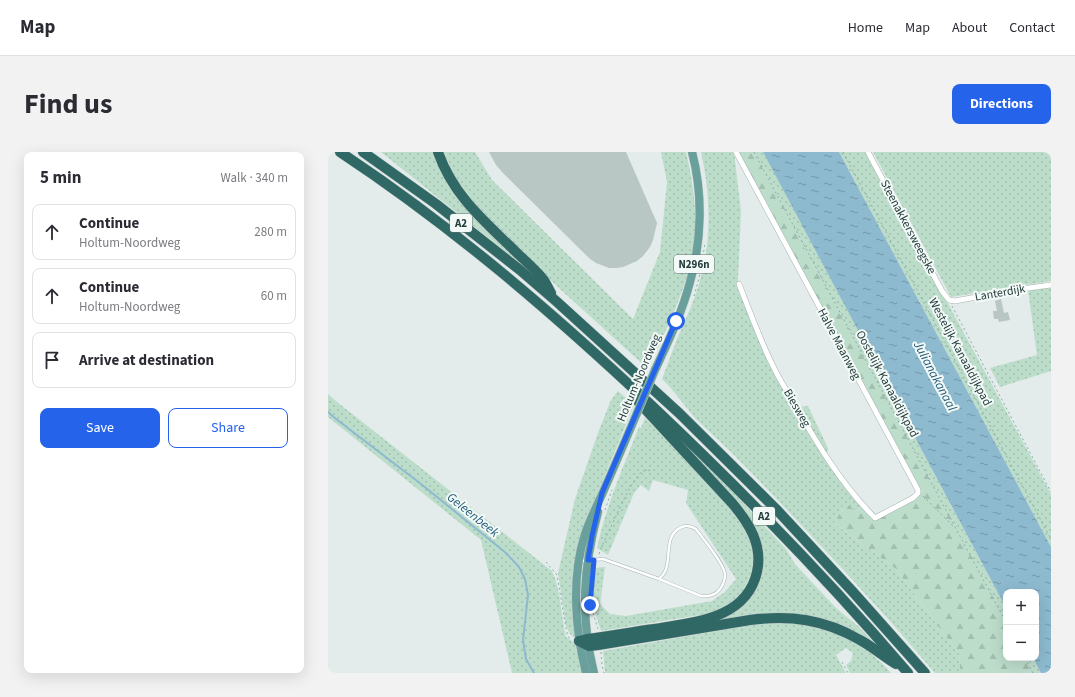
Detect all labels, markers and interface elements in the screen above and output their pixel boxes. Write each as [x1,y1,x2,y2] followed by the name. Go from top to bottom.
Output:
[20,14,55,41] text: Map
[848,18,883,38] text: Home
[905,18,930,38] text: Map
[952,18,987,38] text: About
[1009,18,1055,38] text: Contact
[24,84,112,124] text: Find us
[952,84,1051,124] button: Directions
[40,166,81,190] text: 5 min
[220,169,288,187] text: Walk · 340 m
[876,177,940,277] street label: Steenakkersweegske
[79,213,139,234] text: Continue
[450,214,472,232] road number: A2
[41,221,63,243] icon: ahead
[254,223,287,241] text: 280 m
[79,234,180,252] text: Holtum-Noordweg
[674,255,714,273] road number: N296n
[79,277,139,298] text: Continue
[973,280,1027,306] street label: Lanterdijk
[41,285,63,307] icon: ahead
[261,287,287,305] text: 60 m
[924,295,996,409] street label: Westelijk Kanaaldijkpad
[79,298,180,316] text: Holtum-Noordweg
[813,305,865,383] street label: Halve Maanweg
[667,312,685,330] route start
[852,328,922,440] street label: Oostelijk Kanaaldijkpad
[613,332,665,424] street label: Holtum-Noordweg
[909,337,961,415] water label: Julianakanaal
[41,349,63,371] icon: arrive
[79,350,214,371] text: Arrive at destination
[779,386,815,430] street label: Biesweg
[40,408,160,448] button: Save
[168,408,288,448] button: Share
[443,488,503,542] water label: Geleenbeek
[753,507,775,525] road number: A2
[1003,589,1039,661] map controls
[1003,589,1039,625] button: +
[581,596,599,614] route end
[1003,625,1039,661] button: −

